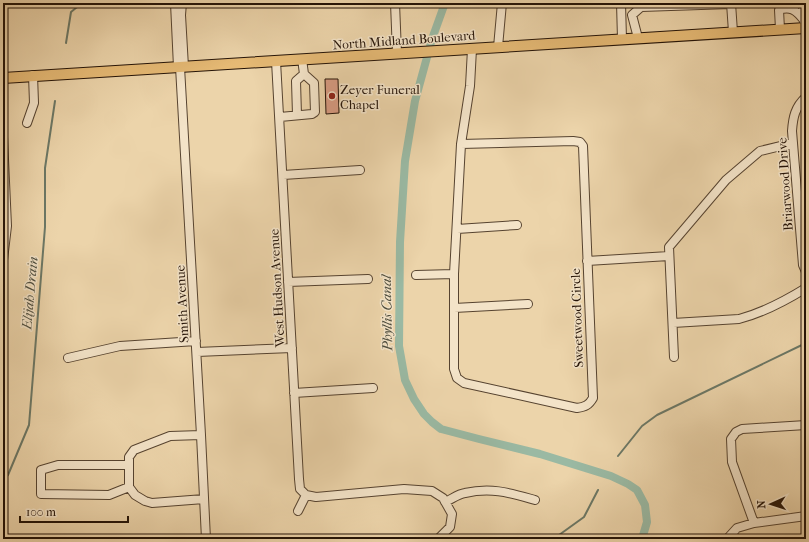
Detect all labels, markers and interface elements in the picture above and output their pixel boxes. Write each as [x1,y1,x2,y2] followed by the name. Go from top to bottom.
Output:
[332,27,477,52] street label: North Midland Boulevard
[340,82,420,112] place label: Zeyer Funeral Chapel
[327,91,337,101] marker: Zeyer Funeral Chapel
[774,136,796,231] street label: Briarwood Drive
[266,228,288,349] street label: West Hudson Avenue
[18,256,42,331] water label: Elijah Drain
[172,264,192,343] street label: Smith Avenue
[568,267,586,368] street label: Sweetwood Circle
[378,273,396,352] water label: Phyllis Canal
[751,484,791,524] north arrow
[20,498,128,524] scale bar
[755,499,768,509] text: N
[26,505,56,519] text: 100 m

